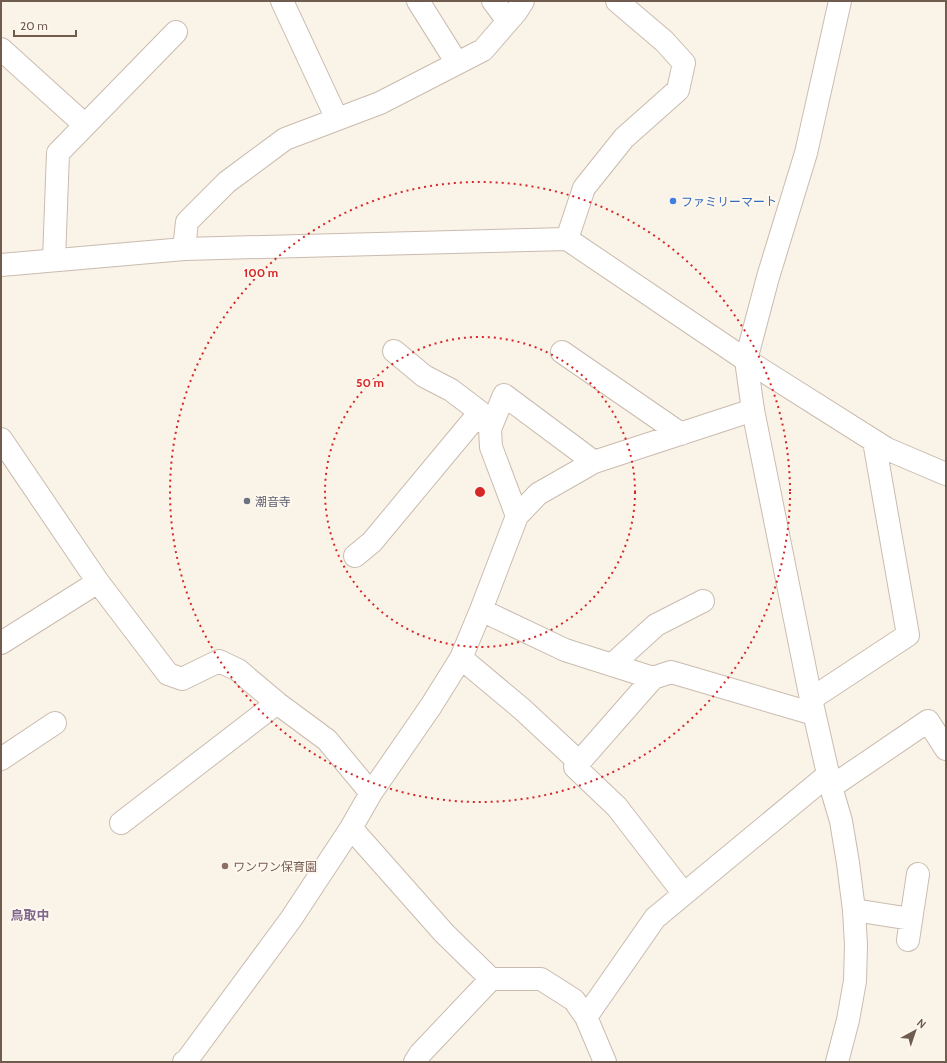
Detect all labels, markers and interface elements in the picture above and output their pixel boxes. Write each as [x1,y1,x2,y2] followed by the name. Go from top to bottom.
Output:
[14,12,76,38] scale bar
[20,18,48,33] text: 20 m
[681,194,777,209] place label: ファミリーマート
[668,196,678,206] marker: ファミリーマート
[244,265,278,280] text: 100 m
[356,375,384,390] text: 50 m
[473,485,487,499] centre of rings
[255,494,291,509] place label: 潮音寺
[242,496,252,506] marker: 潮音寺
[233,859,317,874] place label: ワンワン保育園
[220,861,230,871] marker: ワンワン保育園
[10,907,50,923] district label: 鳥取中
[895,1011,935,1051] north arrow
[914,1015,929,1031] text: N

